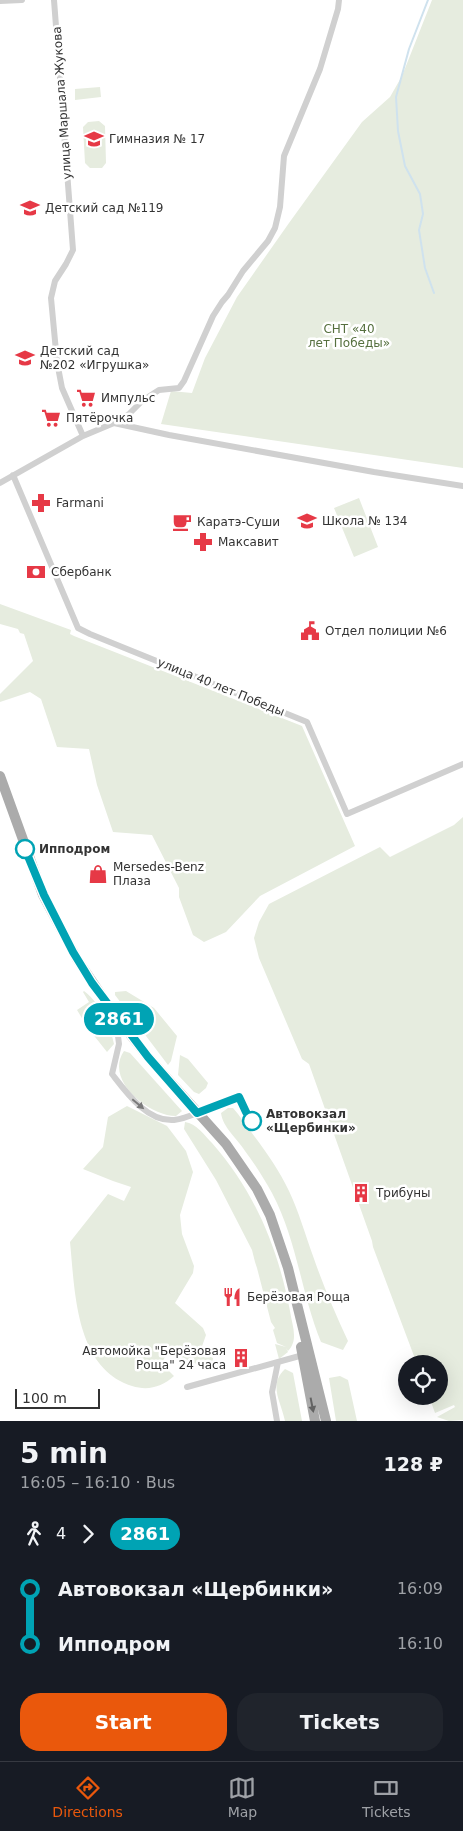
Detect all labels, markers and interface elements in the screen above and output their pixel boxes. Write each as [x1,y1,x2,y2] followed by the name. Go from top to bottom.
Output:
[50,26,74,180] street label: улица Маршала Жукова
[83,128,105,150] school or university icon: Гимназия № 17
[109,132,205,146] place label: Гимназия № 17
[19,197,41,219] school or university icon: Детский сад №119
[45,201,163,215] place label: Детский сад №119
[308,322,390,350] park label: СНТ «40 лет Победы»
[40,344,149,372] place label: Детский сад №202 «Игрушка»
[14,347,36,369] school or university icon: Детский сад №202 «Игрушка»
[75,387,97,409] supermarket icon: Импульс
[101,391,155,405] place label: Импульс
[40,407,62,429] supermarket icon: Пятёрочка
[66,411,133,425] place label: Пятёрочка
[30,492,52,514] pharmacy icon: Farmani
[56,496,104,510] place label: Farmani
[296,510,318,532] school or university icon: Школа № 134
[171,511,193,533] cafe icon: Каратэ-Суши
[322,514,407,528] place label: Школа № 134
[197,515,280,529] place label: Каратэ-Суши
[192,531,214,553] pharmacy icon: Максавит
[218,535,279,549] place label: Максавит
[25,561,47,583] bank icon: Сбербанк
[51,565,112,579] place label: Сбербанк
[299,620,321,642] public building icon: Отдел полиции №6
[325,624,447,638] place label: Отдел полиции №6
[155,655,287,719] street label: улица 40 лет Победы
[15,839,35,859] marker: Ипподром
[39,842,110,856] place label: Ипподром
[113,860,204,888] place label: Mersedes-Benz Плаза
[87,863,109,885] shop icon: Mersedes-Benz Плаза
[84,1003,154,1035] line badge: 2861
[94,1008,144,1029] text: 2861
[131,1098,144,1109] one-way arrow
[266,1107,356,1135] place label: Автовокзал «Щербинки»
[242,1111,262,1131] marker: Автовокзал «Щербинки»
[350,1182,372,1204] building icon: Трибуны
[375,1186,431,1200] place label: Трибуны
[221,1286,243,1308] restaurant icon: Берёзовая Роща
[247,1290,350,1304] place label: Берёзовая Роща
[82,1344,226,1372] place label: Автомойка "Берёзовая Роща" 24 часа
[230,1347,252,1369] building icon: Автомойка "Берёзовая Роща" 24 часа
[398,1355,448,1405] map controls
[398,1355,448,1405] button: locate
[15,1386,100,1409] scale bar
[22,1390,67,1406] text: 100 m
[309,1397,317,1413] one-way arrow
[20,1437,108,1470] text: 5 min
[384,1453,443,1475] text: 128 ₽
[20,1473,175,1492] text: 16:05 – 16:10 · Bus
[20,1520,48,1548] icon: walk
[74,1520,102,1548] icon: forward
[120,1523,170,1544] text: 2861
[56,1524,66,1543] text: 4
[58,1578,333,1600] text: Автовокзал «Щербинки»
[397,1579,443,1598] text: 16:09
[58,1633,171,1655] text: Ипподром
[397,1634,443,1653] text: 16:10
[20,1693,227,1751] button: Start
[237,1693,443,1751] button: Tickets
[52,1774,123,1820] tab: Directions
[228,1774,257,1820] tab: Map
[362,1774,411,1820] tab: Tickets

